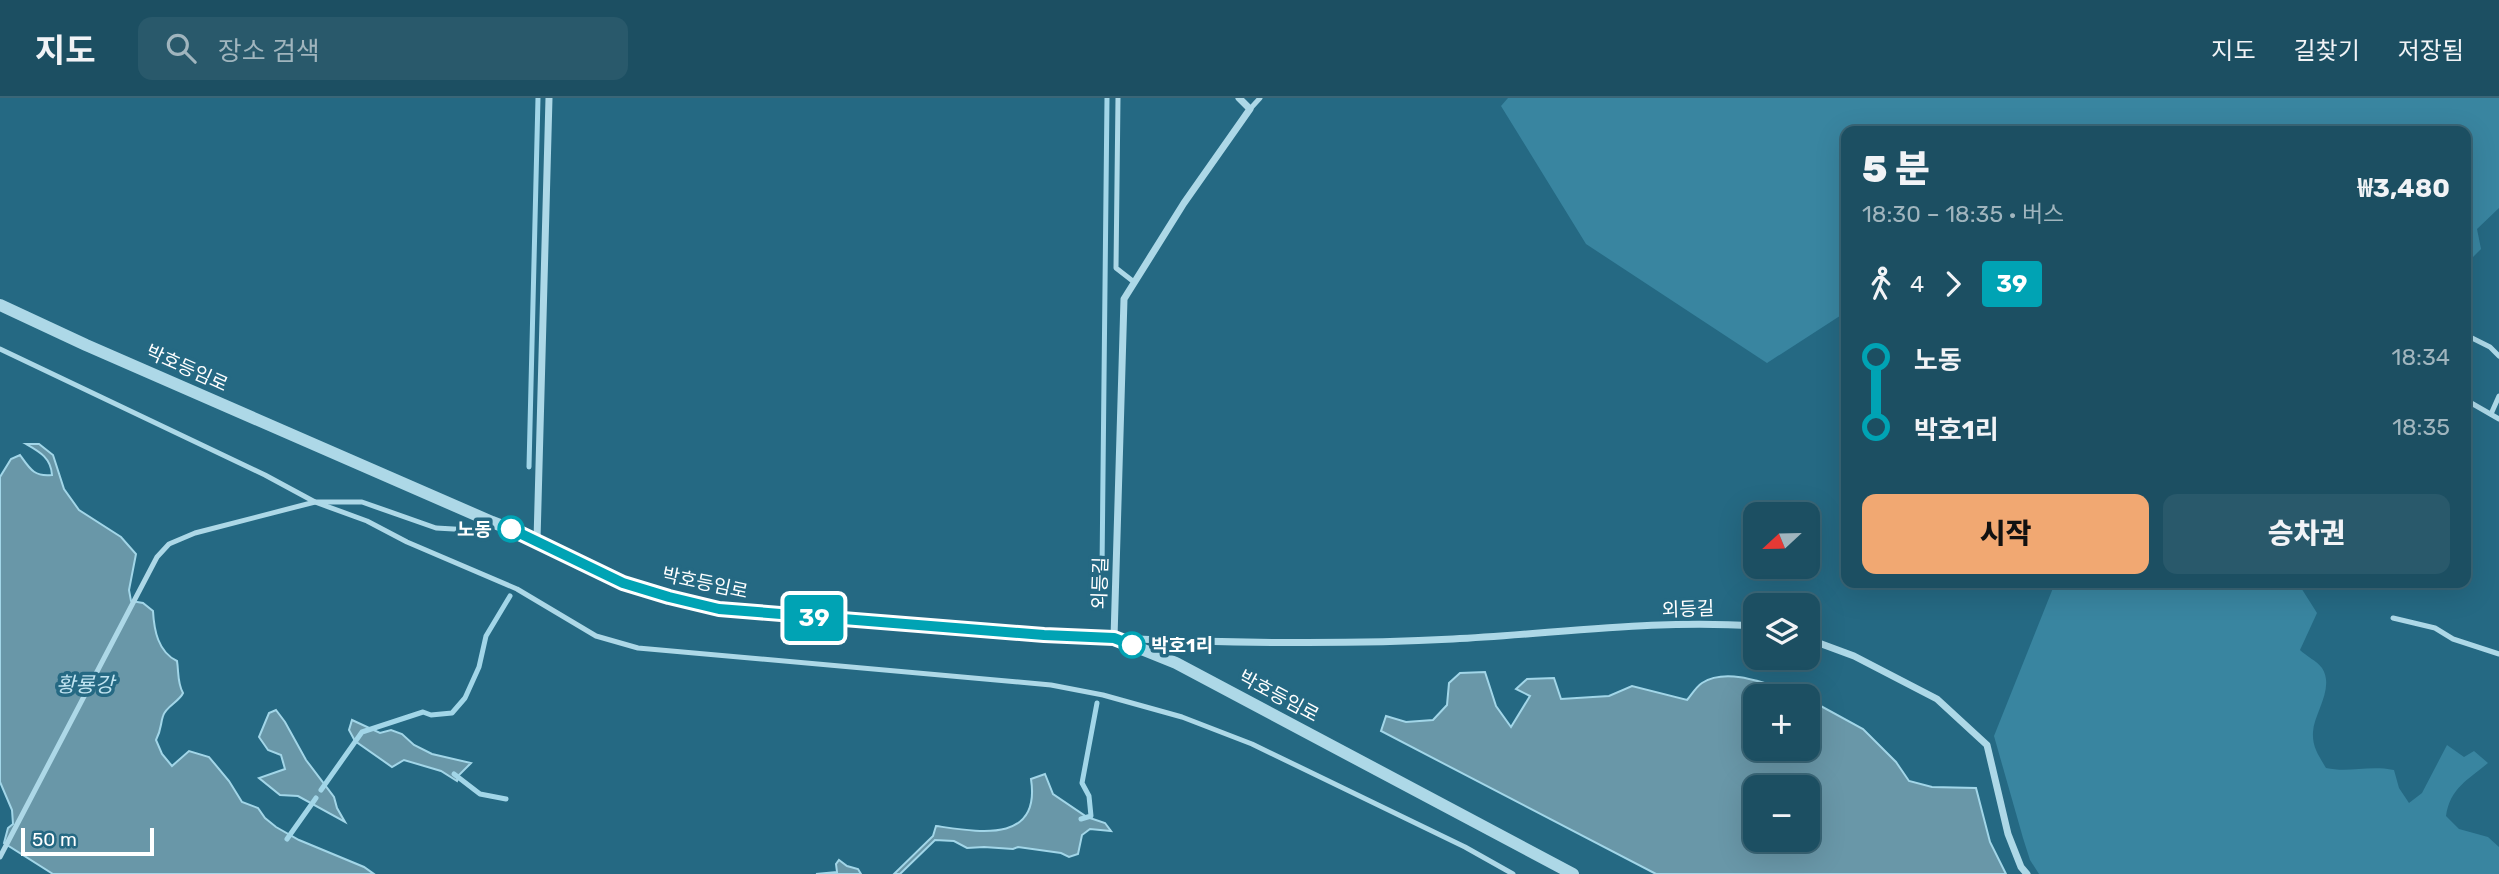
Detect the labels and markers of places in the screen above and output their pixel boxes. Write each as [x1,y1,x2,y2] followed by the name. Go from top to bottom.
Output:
[498,516,524,542] marker: 노동
[457,518,492,541] place label: 노동
[1119,632,1145,658] marker: 박호1리
[1151,634,1213,657] place label: 박호1리

